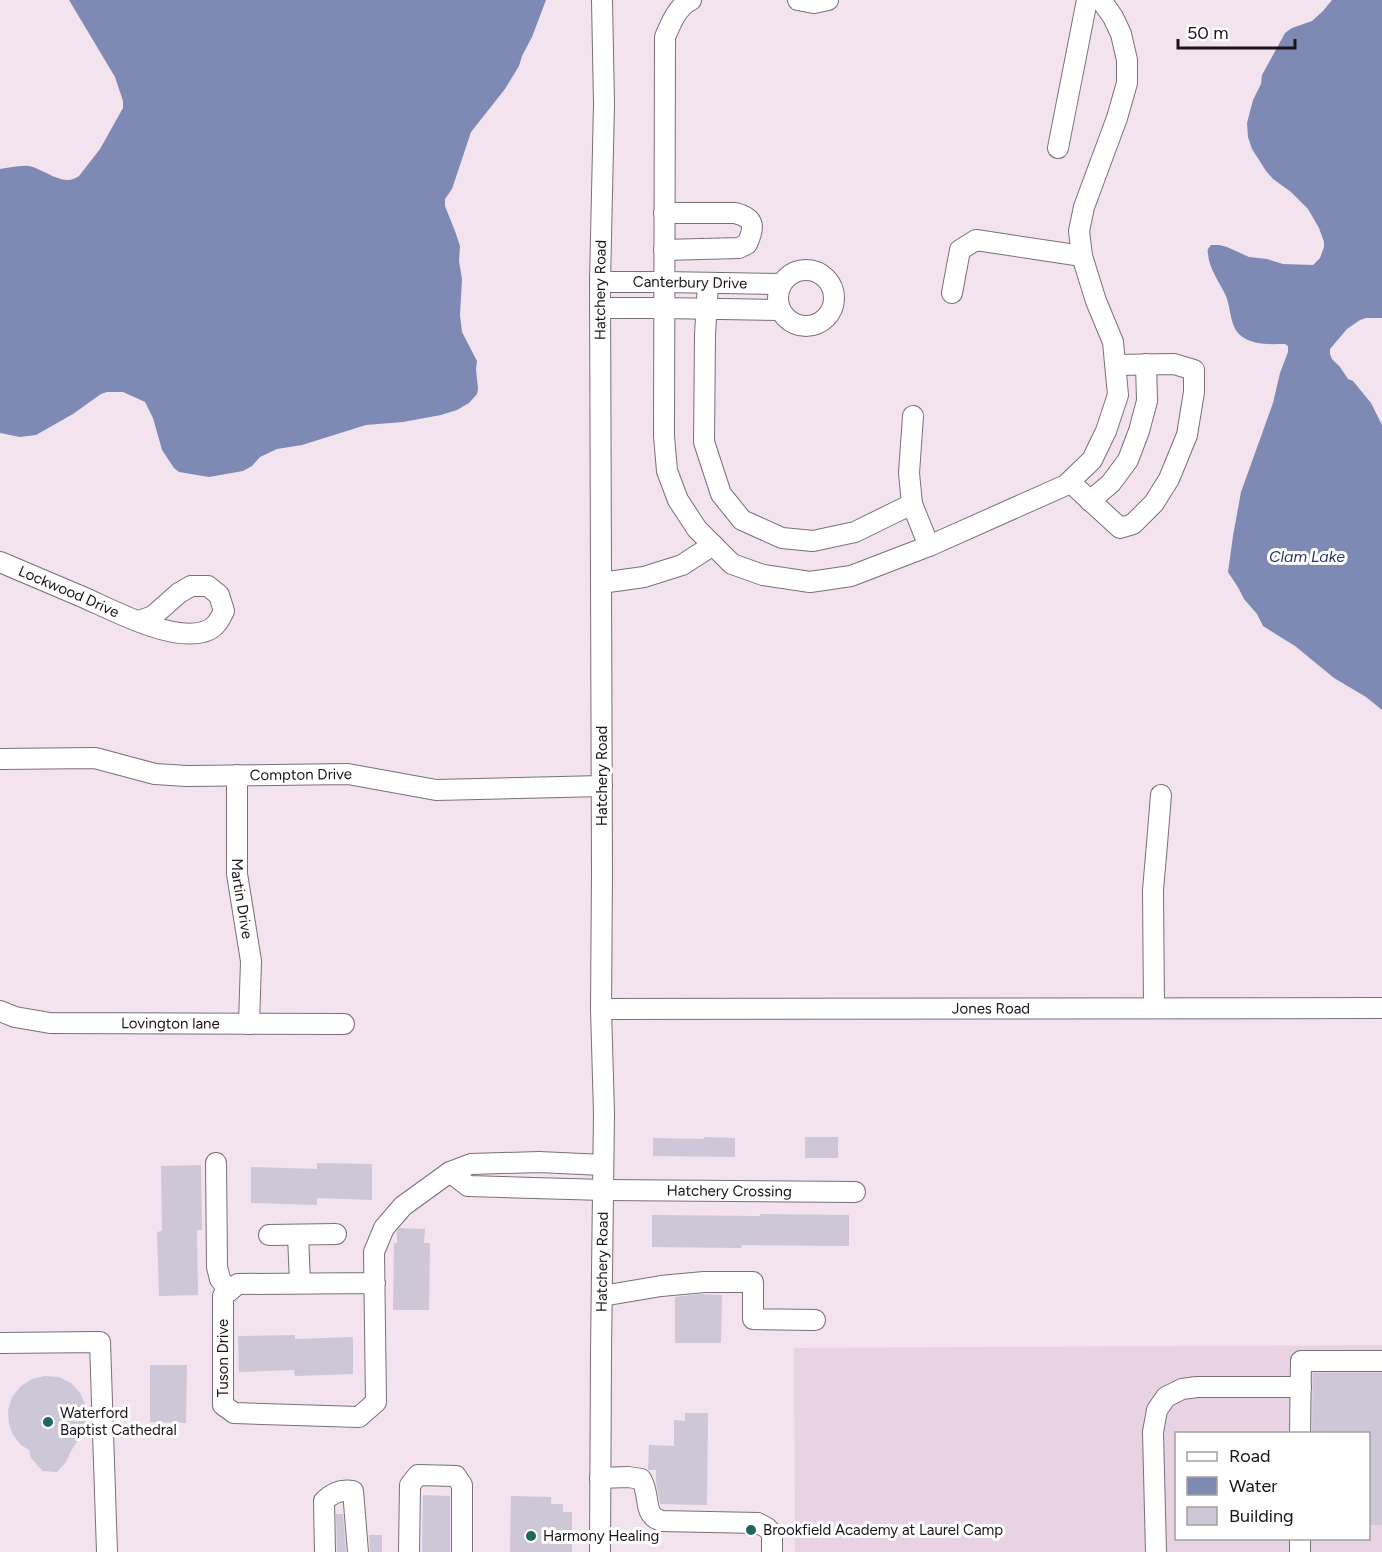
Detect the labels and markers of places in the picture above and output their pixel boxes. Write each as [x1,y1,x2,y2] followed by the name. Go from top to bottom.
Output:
[60,1404,177,1439] place label: Waterford Baptist Cathedral
[41,1415,55,1429] marker: Waterford Baptist Cathedral
[763,1521,1003,1539] place label: Brookfield Academy at Laurel Camp
[744,1523,758,1537] marker: Brookfield Academy at Laurel Camp
[543,1527,659,1545] place label: Harmony Healing
[524,1529,538,1543] marker: Harmony Healing

